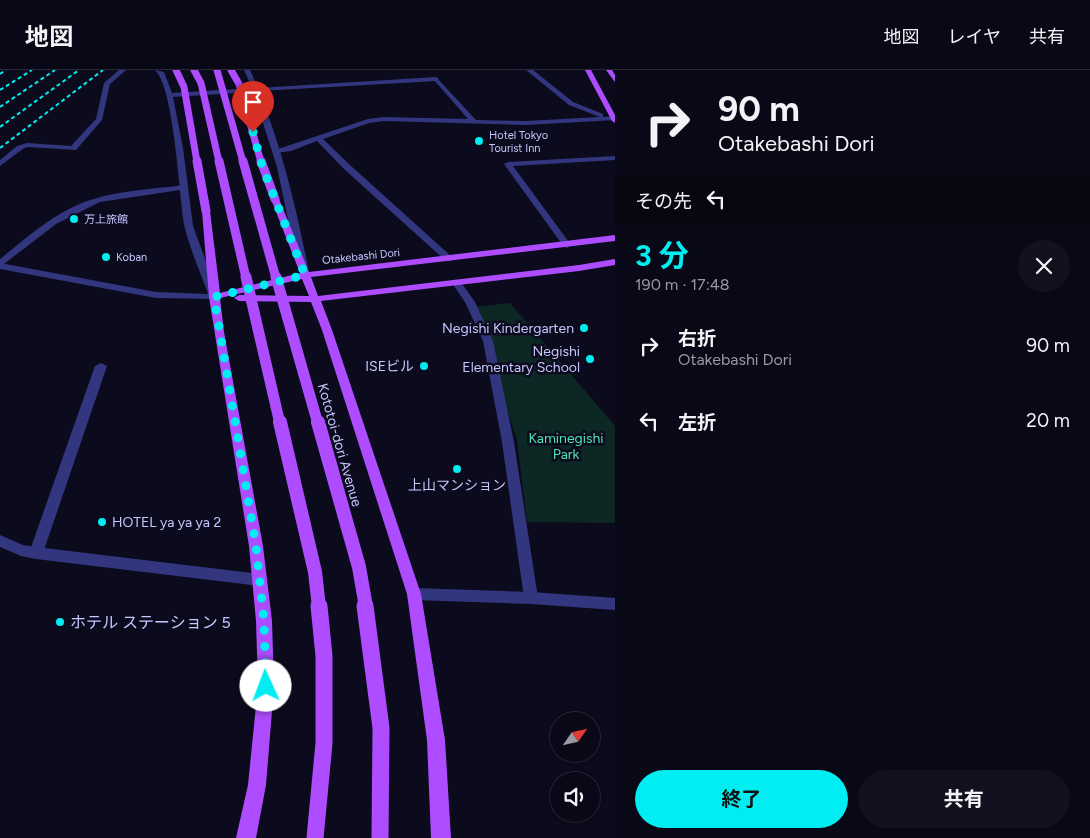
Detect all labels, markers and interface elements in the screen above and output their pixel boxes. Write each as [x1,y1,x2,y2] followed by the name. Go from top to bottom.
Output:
[25,22,73,51] text: 地図
[884,26,920,48] text: 地図
[948,26,1001,48] text: レイヤ
[1029,26,1065,48] text: 共有
[232,81,274,132] pin
[239,88,267,116] icon: arrive
[718,88,800,130] text: 90 m
[635,90,700,155] icon: right
[489,129,548,155] place label: Hotel Tokyo Tourist Inn
[718,130,875,157] text: Otakebashi Dori
[473,135,485,147] marker: Hotel Tokyo Tourist Inn
[702,185,730,213] icon: left
[635,190,692,213] text: その先
[68,213,80,225] marker: 万上旅館
[84,213,128,226] place label: 万上旅館
[635,237,689,274] text: 3 分
[1018,240,1070,292] button: close
[321,246,401,267] street label: Otakebashi Dori
[100,251,112,263] marker: Koban
[116,251,147,264] place label: Koban
[635,275,729,294] text: 190 m · 17:48
[442,320,574,337] place label: Negishi Kindergarten
[578,322,590,334] marker: Negishi Kindergarten
[678,327,716,350] text: 右折
[635,332,663,360] icon: right
[1026,334,1070,357] text: 90 m
[462,343,580,376] place label: Negishi Elementary School
[678,350,792,369] text: Otakebashi Dori
[584,353,596,365] marker: Negishi Elementary School
[365,358,414,375] place label: ISEビル
[418,360,430,372] marker: ISEビル
[314,382,365,509] street label: Kototoi-dori Avenue
[635,407,663,435] icon: left
[1026,409,1070,432] text: 20 m
[678,411,716,434] text: 左折
[528,430,604,463] park label: Kaminegishi Park
[451,463,463,475] marker: 上山マンション
[408,477,506,494] place label: 上山マンション
[112,514,221,531] place label: HOTEL ya ya ya 2
[96,516,108,528] marker: HOTEL ya ya ya 2
[70,613,231,632] place label: ホテル ステーション 5
[54,616,66,628] marker: ホテル ステーション 5
[239,659,291,711] position arrow
[550,712,600,762] north arrow
[550,712,600,822] map controls
[635,770,848,828] button: 終了
[858,770,1070,828] button: 共有
[550,772,600,822] button: sound

